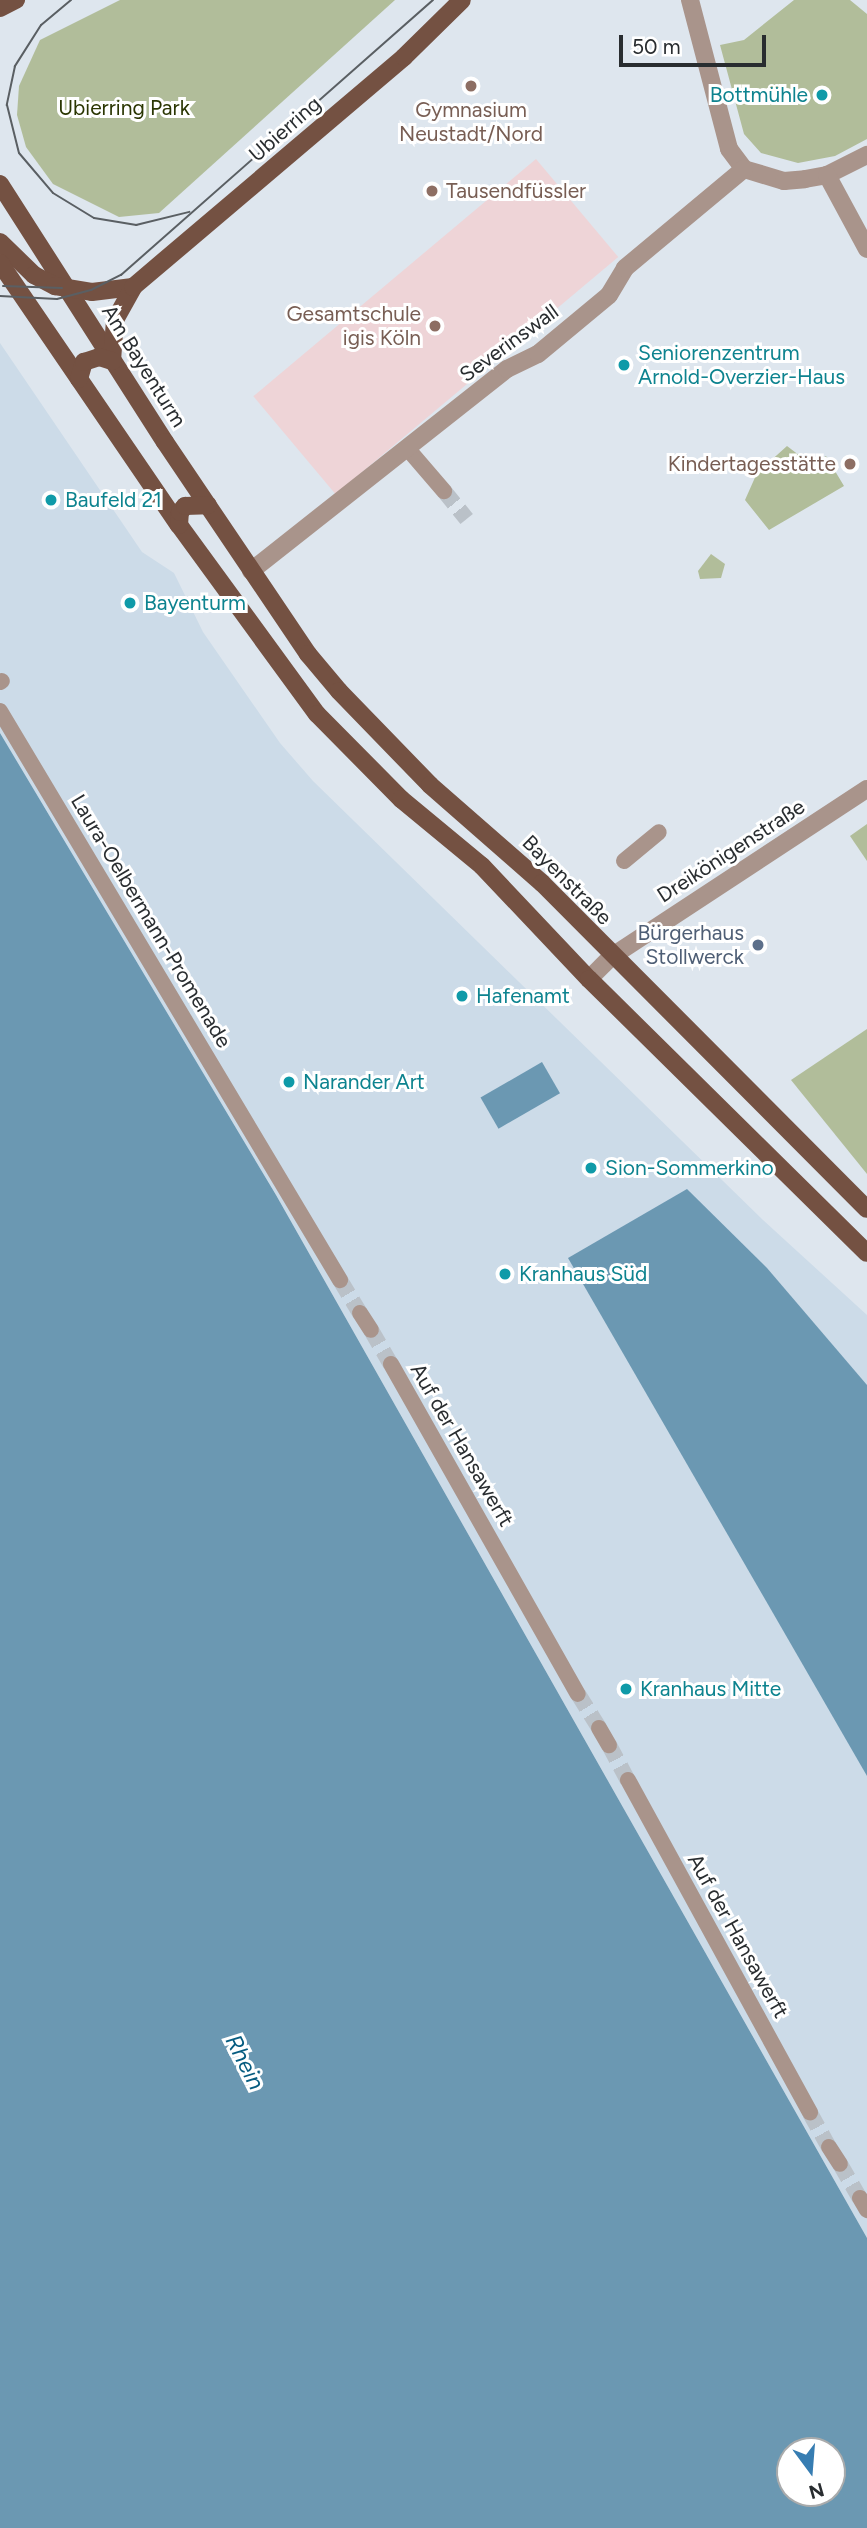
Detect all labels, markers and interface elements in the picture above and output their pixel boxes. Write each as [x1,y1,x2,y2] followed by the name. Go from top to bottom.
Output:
[622,21,769,65] scale bar
[632,34,681,59] text: 50 m
[463,78,479,94] marker: Gymnasium Neustadt/Nord
[710,82,808,108] place label: Bottmühle
[814,87,830,103] marker: Bottmühle
[244,91,326,167] street label: Ubierring
[58,95,190,121] park label: Ubierring Park
[399,97,543,147] place label: Gymnasium Neustadt/Nord
[446,178,586,204] place label: Tausendfüssler
[424,183,440,199] marker: Tausendfüssler
[455,299,563,387] street label: Severinswall
[96,300,192,432] street label: Am Bayenturm
[287,301,421,351] place label: Gesamtschule igis Köln
[427,318,443,334] marker: Gesamtschule igis Köln
[638,340,845,390] place label: Seniorenzentrum Arnold-Overzier-Haus
[616,357,632,373] marker: Seniorenzentrum Arnold-Overzier-Haus
[668,451,836,477] place label: Kindertagesstätte
[842,456,858,472] marker: Kindertagesstätte
[65,487,162,513] place label: Baufeld 21
[43,492,59,508] marker: Baufeld 21
[144,590,246,616] place label: Bayenturm
[122,595,138,611] marker: Bayenturm
[65,790,237,1052] street label: Laura-Oelbermann-Promenade
[652,794,810,908] street label: Dreikönigenstraße
[517,830,617,930] street label: Bayenstraße
[638,920,744,970] place label: Bürgerhaus Stollwerck
[750,937,766,953] marker: Bürgerhaus Stollwerck
[476,983,570,1009] place label: Hafenamt
[454,988,470,1004] marker: Hafenamt
[303,1069,425,1095] place label: Narander Art
[281,1074,297,1090] marker: Narander Art
[605,1155,774,1181] place label: Sion-Sommerkino
[583,1160,599,1176] marker: Sion-Sommerkino
[519,1261,647,1287] place label: Kranhaus Süd
[497,1266,513,1282] marker: Kranhaus Süd
[405,1359,519,1531] street label: Auf der Hansawerft
[640,1676,781,1702] place label: Kranhaus Mitte
[618,1681,634,1697] marker: Kranhaus Mitte
[682,1849,794,2023] street label: Auf der Hansawerft
[220,2030,270,2094] water label: Rhein
[776,2437,846,2507] north arrow
[806,2478,827,2504] text: N

